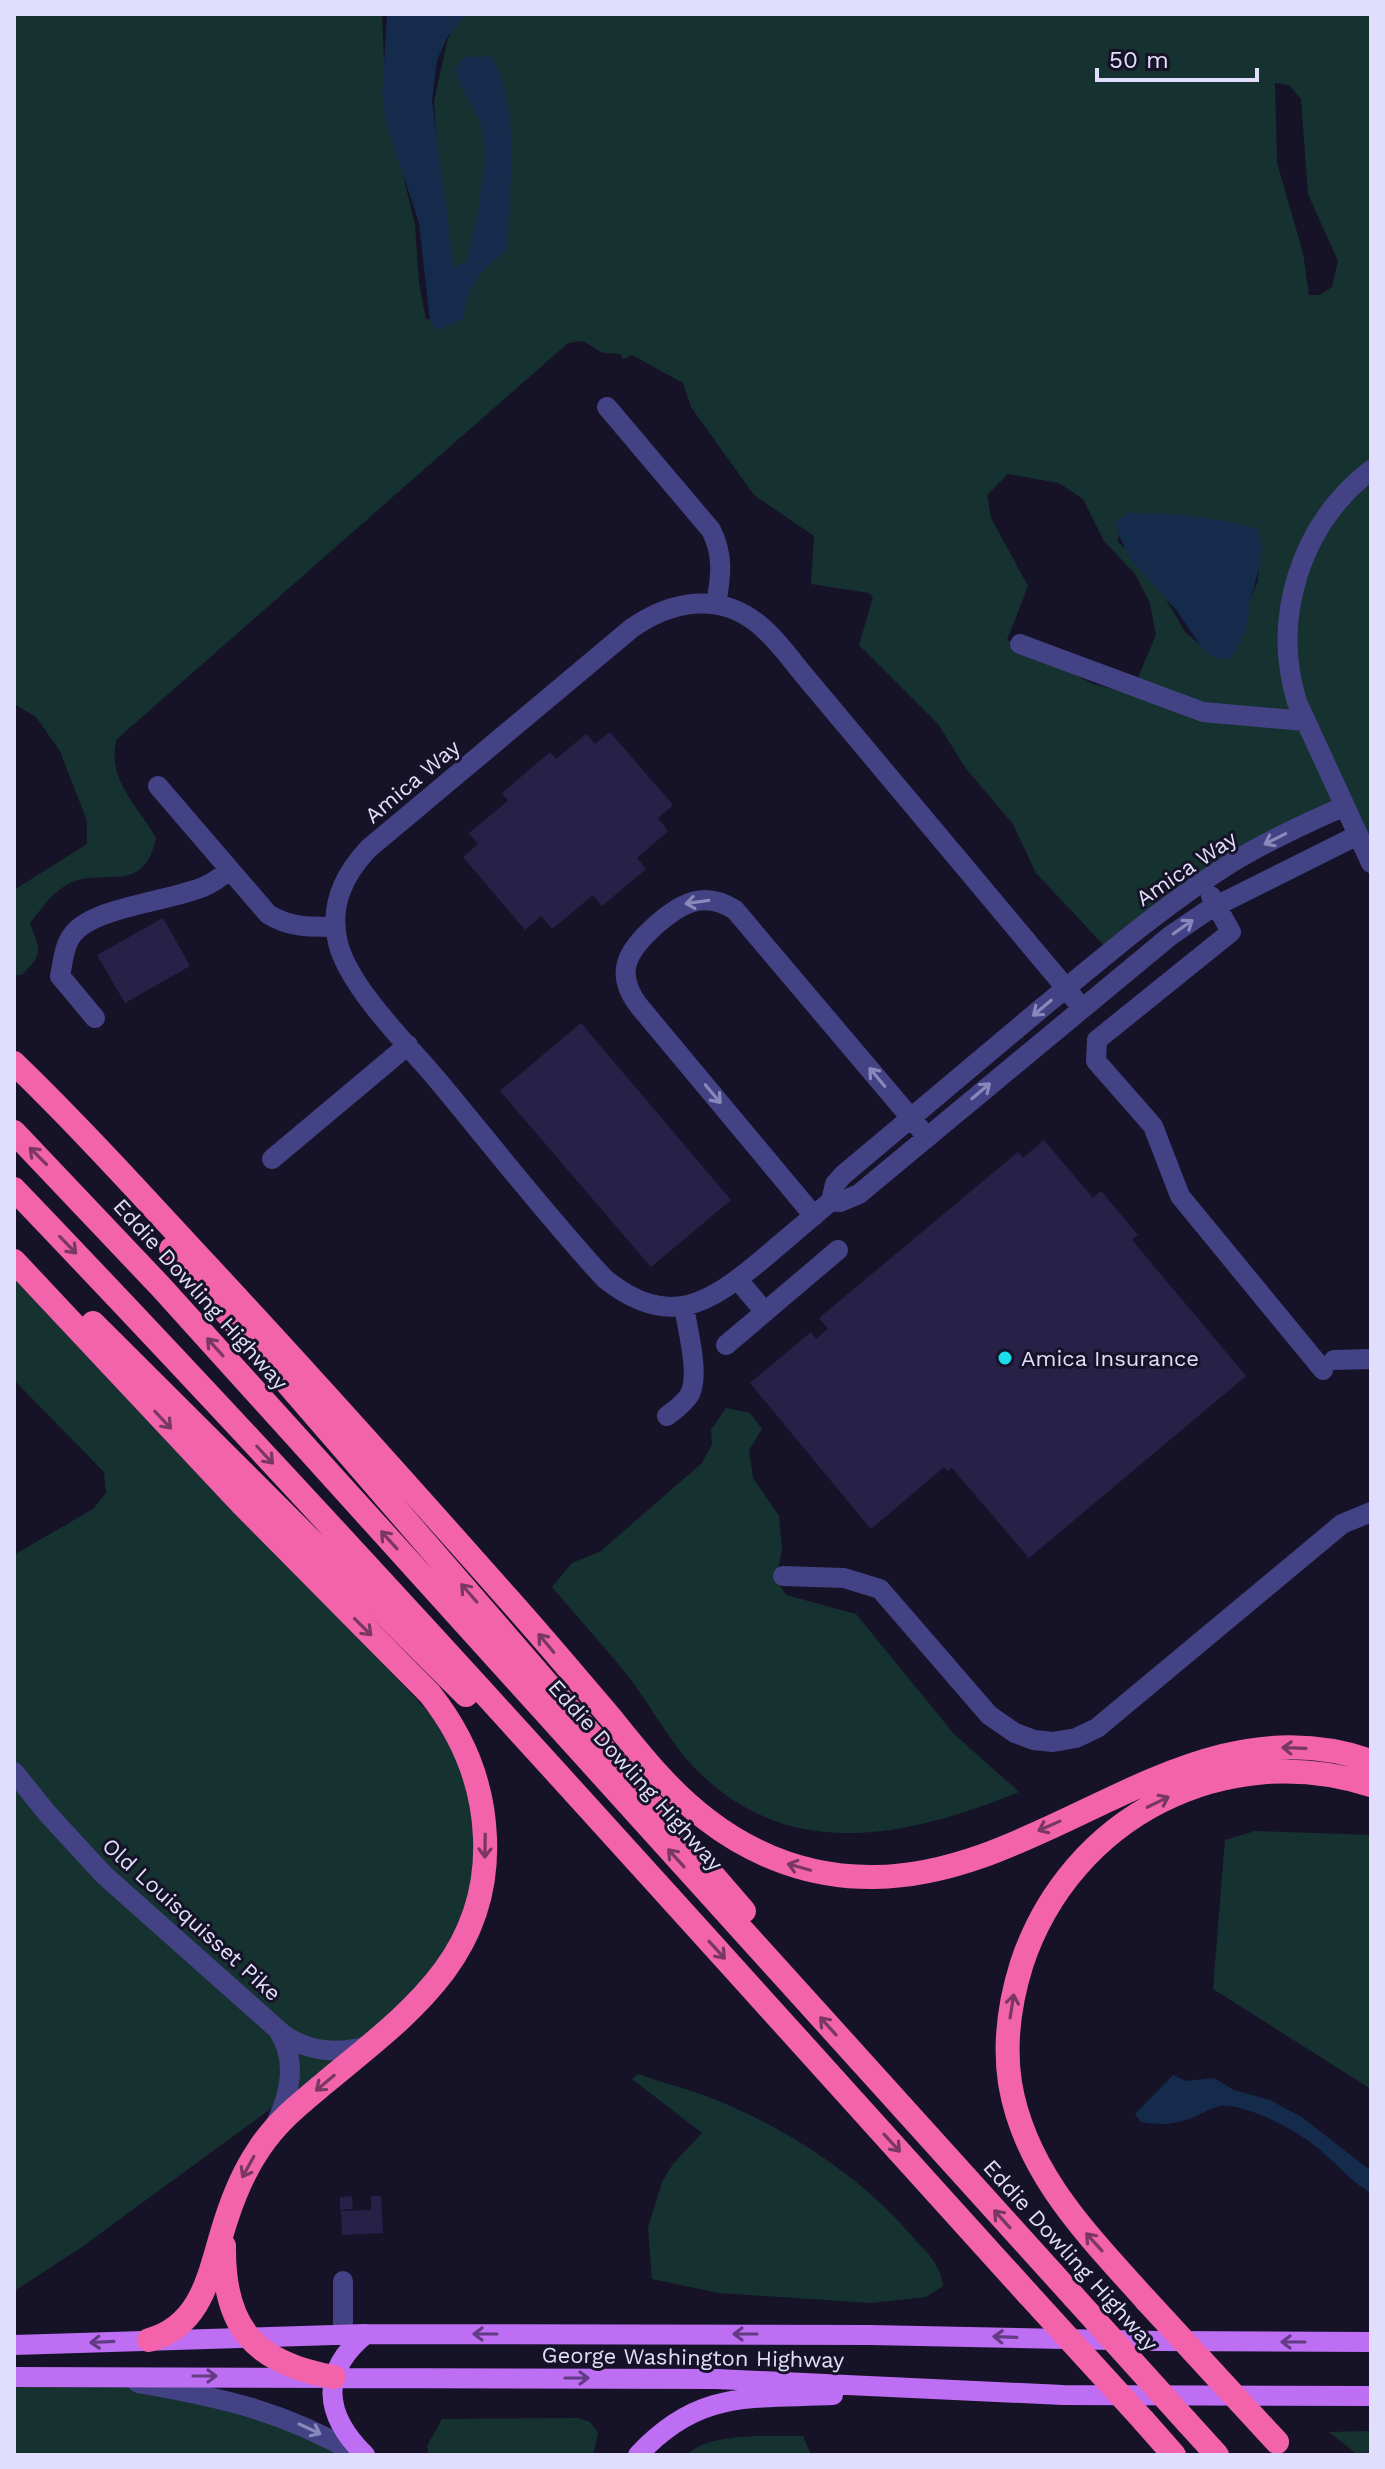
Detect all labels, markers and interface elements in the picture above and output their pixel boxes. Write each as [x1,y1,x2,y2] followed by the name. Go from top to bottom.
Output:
[1097,32,1257,82] scale bar
[1109,46,1169,74] text: 50 m
[360,734,465,828] street label: Amica Way
[1131,825,1242,911] street label: Amica Way
[1263,832,1287,848] one-way arrow
[685,895,711,910] one-way arrow
[1171,919,1193,935] one-way arrow
[1033,999,1053,1017] one-way arrow
[868,1068,886,1088] one-way arrow
[971,1082,991,1100] one-way arrow
[704,1083,722,1104] one-way arrow
[29,1147,48,1166] one-way arrow
[108,1194,293,1395] street label: Eddie Dowling Highway
[58,1235,77,1254] one-way arrow
[206,1337,224,1357] one-way arrow
[1021,1346,1199,1371] place label: Amica Insurance
[996,1349,1014,1367] marker: Amica Insurance
[153,1410,171,1430] one-way arrow
[256,1444,274,1464] one-way arrow
[380,1530,399,1550] one-way arrow
[461,1583,479,1604] one-way arrow
[353,1617,372,1636] one-way arrow
[538,1633,556,1653] one-way arrow
[543,1675,728,1876] street label: Eddie Dowling Highway
[1281,1741,1308,1756] one-way arrow
[1146,1794,1170,1809] one-way arrow
[1038,1819,1062,1834] one-way arrow
[477,1832,492,1859] one-way arrow
[97,1833,286,2006] street label: Old Louisquisset Pike
[667,1848,685,1868] one-way arrow
[787,1859,813,1874] one-way arrow
[708,1940,726,1960] one-way arrow
[1006,1993,1021,2019] one-way arrow
[818,2016,837,2036] one-way arrow
[315,2074,336,2092] one-way arrow
[882,2133,900,2153] one-way arrow
[240,2155,256,2178] one-way arrow
[978,2155,1163,2356] street label: Eddie Dowling Highway
[994,2209,1012,2229] one-way arrow
[1085,2232,1103,2252] one-way arrow
[472,2326,499,2342] one-way arrow
[732,2326,759,2342] one-way arrow
[992,2330,1019,2345] one-way arrow
[1280,2334,1307,2350] one-way arrow
[89,2335,116,2350] one-way arrow
[541,2342,845,2373] street label: George Washington Highway
[191,2368,218,2384] one-way arrow
[563,2370,590,2386] one-way arrow
[297,2422,321,2437] one-way arrow

